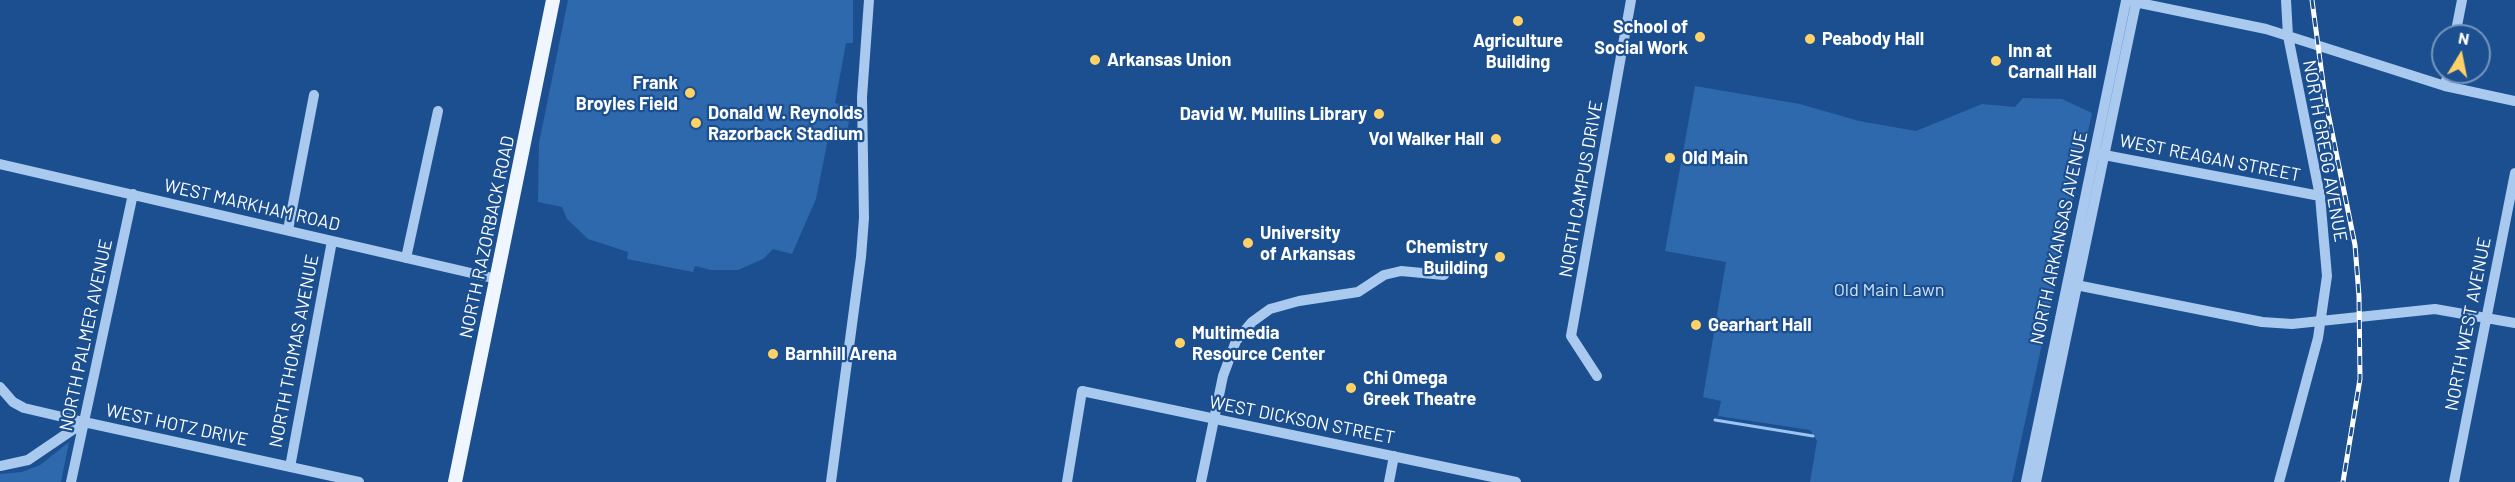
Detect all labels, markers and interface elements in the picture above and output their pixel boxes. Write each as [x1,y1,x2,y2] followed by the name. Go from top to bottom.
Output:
[1511,14,1525,28] marker: Agriculture Building
[1594,16,1688,58] place label: School of Social Work
[2431,24,2491,84] north arrow
[2457,27,2471,48] text: N
[1822,28,1924,50] place label: Peabody Hall
[1473,30,1563,72] place label: Agriculture Building
[1693,30,1707,44] marker: School of Social Work
[1803,32,1817,46] marker: Peabody Hall
[2008,40,2097,82] place label: Inn at Carnall Hall
[1107,49,1231,71] place label: Arkansas Union
[1088,53,1102,67] marker: Arkansas Union
[1989,54,2003,68] marker: Inn at Carnall Hall
[2298,58,2352,244] street label: NORTH GREGG AVENUE
[576,72,678,115] place label: Frank Broyles Field
[683,86,697,100] marker: Frank Broyles Field
[1555,99,1607,279] street label: NORTH CAMPUS DRIVE
[708,102,863,144] place label: Donald W. Reynolds Razorback Stadium
[1180,103,1367,125] place label: David W. Mullins Library
[1372,107,1386,121] marker: David W. Mullins Library
[689,116,703,130] marker: Donald W. Reynolds Razorback Stadium
[1369,128,1484,150] place label: Vol Walker Hall
[2026,129,2092,347] street label: NORTH ARKANSAS AVENUE
[2118,130,2302,186] street label: WEST REAGAN STREET
[1489,132,1503,146] marker: Vol Walker Hall
[455,134,519,340] street label: NORTH RAZORBACK ROAD
[1682,147,1748,169] place label: Old Main
[1663,151,1677,165] marker: Old Main
[162,174,342,236] street label: WEST MARKHAM ROAD
[1260,222,1355,264] place label: University of Arkansas
[2441,235,2495,413] street label: NORTH WEST AVENUE
[1241,236,1255,250] marker: University of Arkansas
[1406,236,1488,278] place label: Chemistry Building
[55,237,117,433] street label: NORTH PALMER AVENUE
[1493,250,1507,264] marker: Chemistry Building
[265,253,323,449] street label: NORTH THOMAS AVENUE
[1834,279,1944,301] park label: Old Main Lawn
[1708,314,1812,336] place label: Gearhart Hall
[1689,318,1703,332] marker: Gearhart Hall
[1192,322,1325,364] place label: Multimedia Resource Center
[1173,336,1187,350] marker: Multimedia Resource Center
[785,343,897,365] place label: Barnhill Arena
[766,347,780,361] marker: Barnhill Arena
[1363,367,1476,410] place label: Chi Omega Greek Theatre
[1344,381,1358,395] marker: Chi Omega Greek Theatre
[1207,391,1397,449] street label: WEST DICKSON STREET
[104,399,250,451] street label: WEST HOTZ DRIVE

